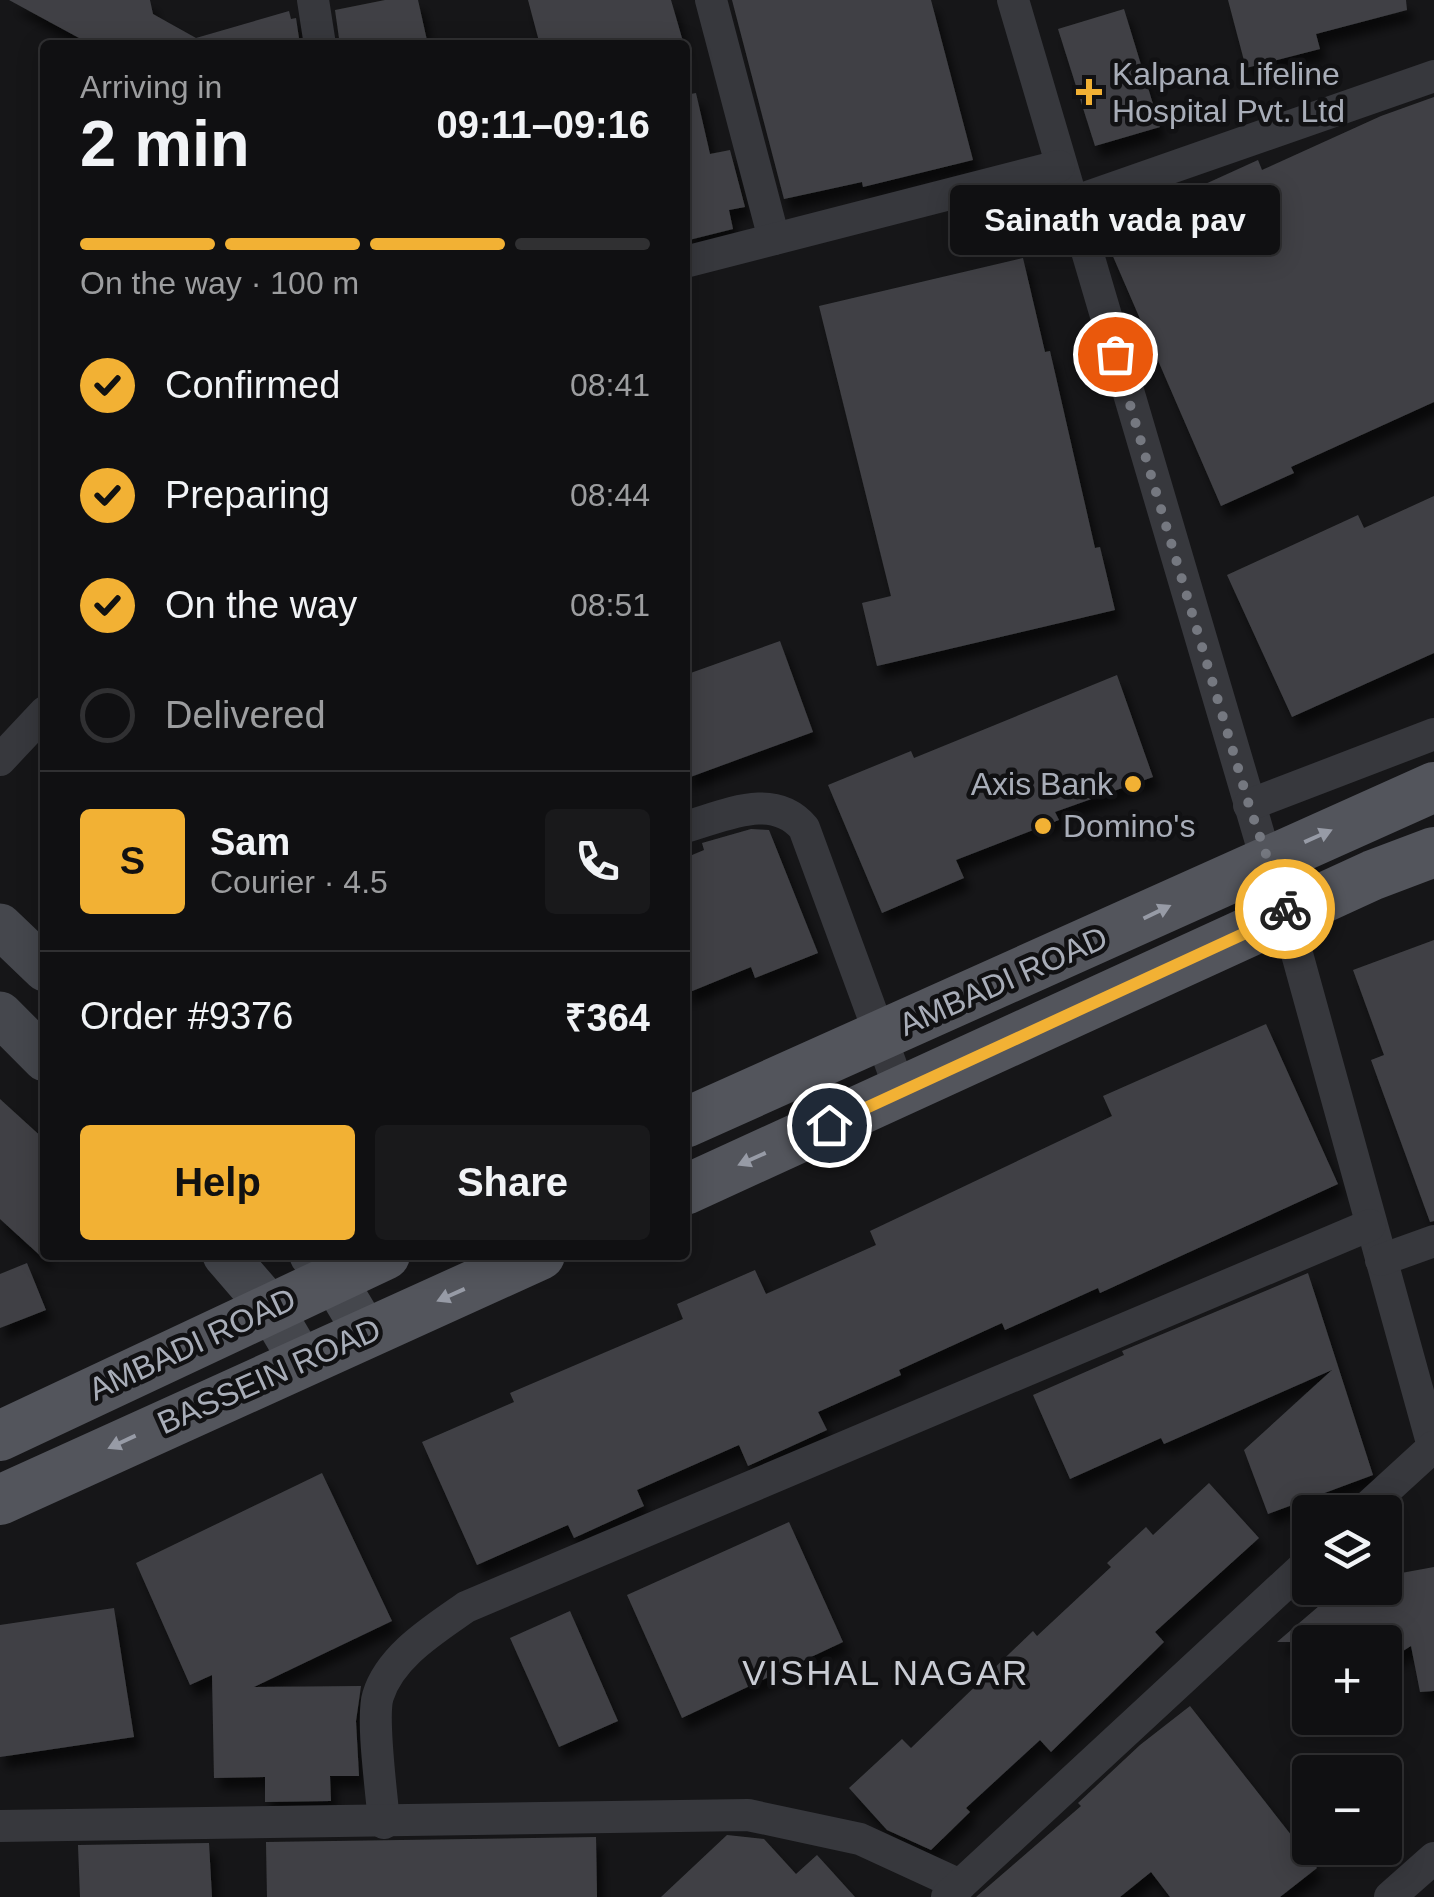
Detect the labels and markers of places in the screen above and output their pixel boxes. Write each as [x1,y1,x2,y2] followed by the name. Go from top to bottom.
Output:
[1112,56,1345,129] place label: Kalpana Lifeline Hospital Pvt. Ltd
[1076,79,1102,105] marker: Kalpana Lifeline Hospital Pvt. Ltd
[950,184,1280,254] callout: Sainath vada pav
[1073,312,1158,397] pin
[971,766,1114,802] place label: Axis Bank
[1122,773,1144,795] marker: Axis Bank
[1063,808,1195,844] place label: Domino's
[1032,815,1054,837] marker: Domino's
[787,1083,872,1168] pin

